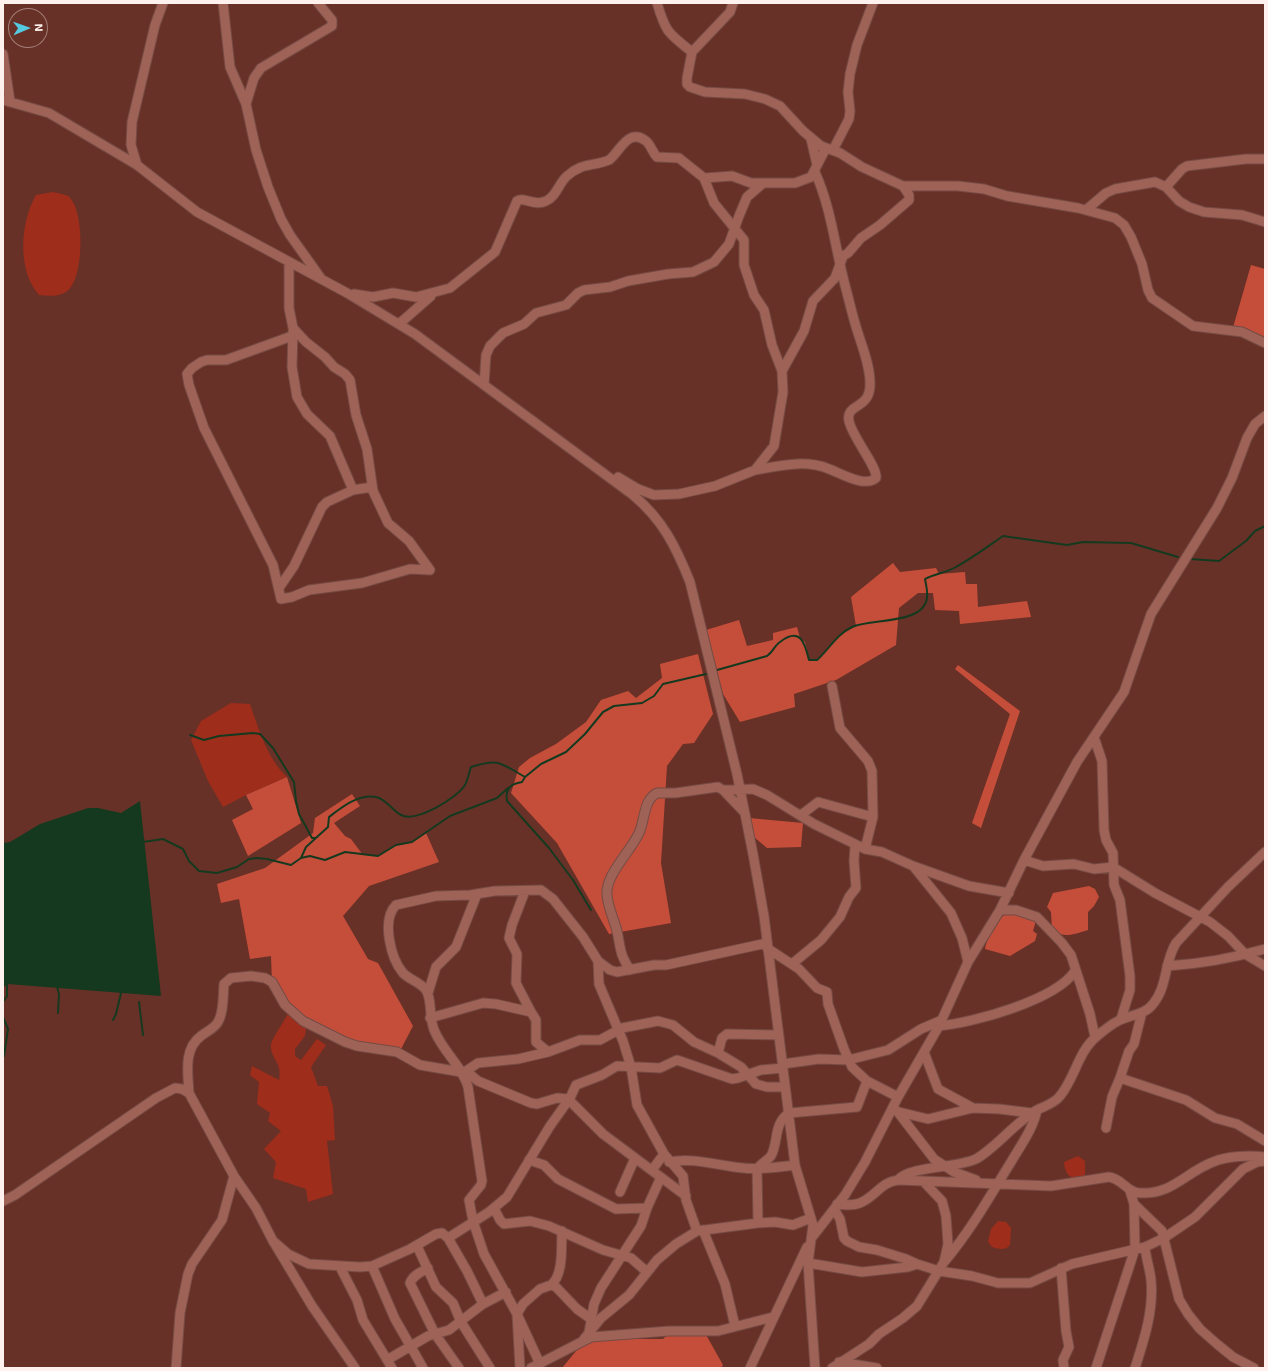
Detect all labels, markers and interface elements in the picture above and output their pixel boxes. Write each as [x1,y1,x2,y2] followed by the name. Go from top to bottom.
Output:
[8,8,48,48] north arrow
[33,23,46,32] text: N

